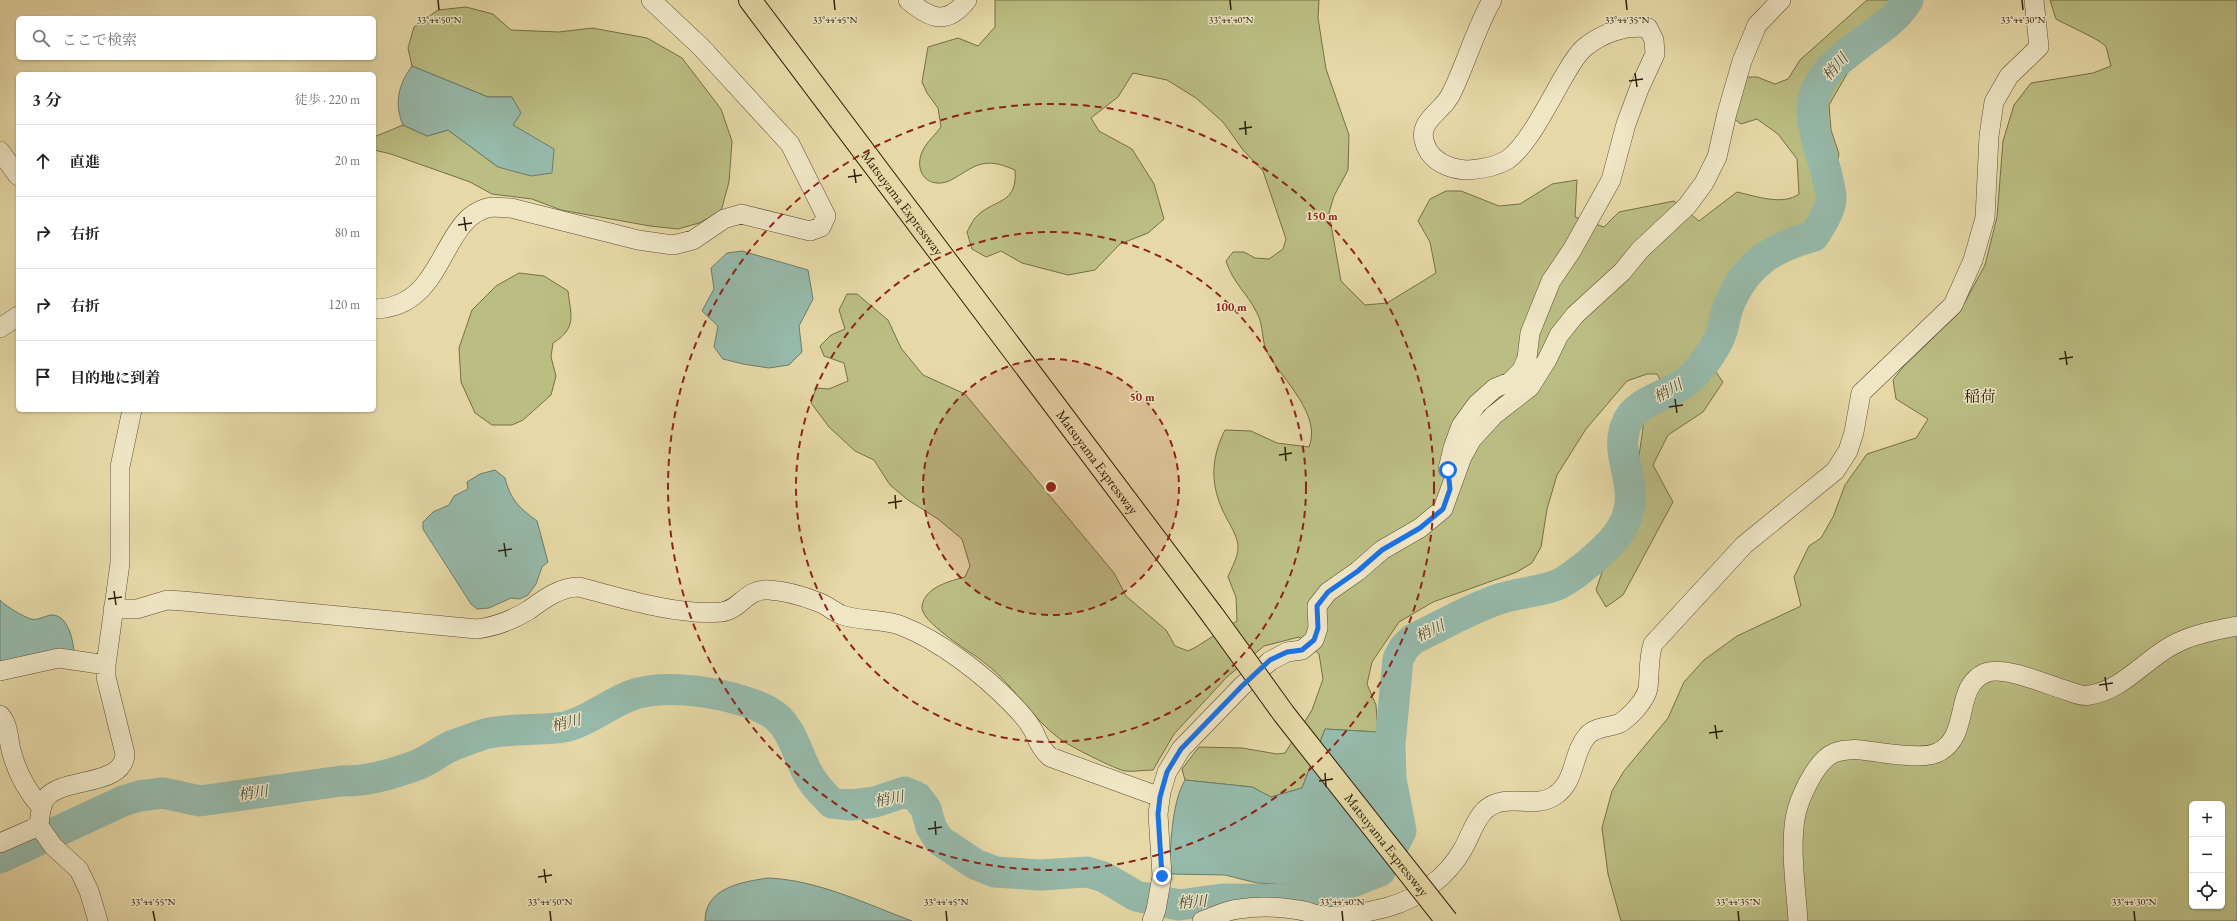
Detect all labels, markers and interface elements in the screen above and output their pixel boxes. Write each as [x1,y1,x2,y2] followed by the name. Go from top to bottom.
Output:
[417,13,462,26] text: 33°44'50"N
[813,13,858,26] text: 33°44'45"N
[1209,13,1254,26] text: 33°44'40"N
[1605,13,1650,26] text: 33°44'35"N
[2001,13,2046,26] text: 33°44'30"N
[16,16,376,60] search box
[30,27,52,49] icon: search
[62,30,137,49] text: ここで検索
[1818,48,1853,84] water label: 梢川
[32,89,62,111] text: 3 分
[295,91,360,108] text: 徒歩 · 220 m
[857,147,948,260] street label: Matsuyama Expressway
[32,150,54,172] icon: ahead
[70,152,100,171] text: 直進
[335,152,360,169] text: 20 m
[1306,208,1338,224] text: 150 m
[32,222,54,244] icon: right
[70,224,100,243] text: 右折
[335,224,360,241] text: 80 m
[32,294,54,316] icon: right
[70,296,100,315] text: 右折
[329,296,360,313] text: 120 m
[1215,299,1247,315] text: 100 m
[32,366,54,388] icon: arrive
[70,368,160,387] text: 目的地に到着
[1650,374,1687,406] water label: 梢川
[1964,386,1996,407] district label: 稲荷
[1129,389,1155,405] text: 50 m
[1052,406,1143,519] street label: Matsuyama Expressway
[1439,461,1457,479] route start
[1044,480,1058,494] centre of rings
[1412,615,1449,646] water label: 梢川
[549,709,585,735] water label: 梢川
[237,781,271,804] water label: 梢川
[872,786,907,811] water label: 梢川
[1341,789,1434,901] street label: Matsuyama Expressway
[2189,801,2225,909] map controls
[2189,801,2225,837] button: +
[2189,837,2225,873] button: −
[1153,867,1171,885] route end
[2189,873,2225,909] button: locate
[1176,891,1210,912] water label: 梢川
[131,895,176,908] text: 33°44'55"N
[528,895,573,908] text: 33°44'50"N
[924,895,969,908] text: 33°44'45"N
[1320,895,1365,908] text: 33°44'40"N
[1716,895,1761,908] text: 33°44'35"N
[2112,895,2157,908] text: 33°44'30"N

